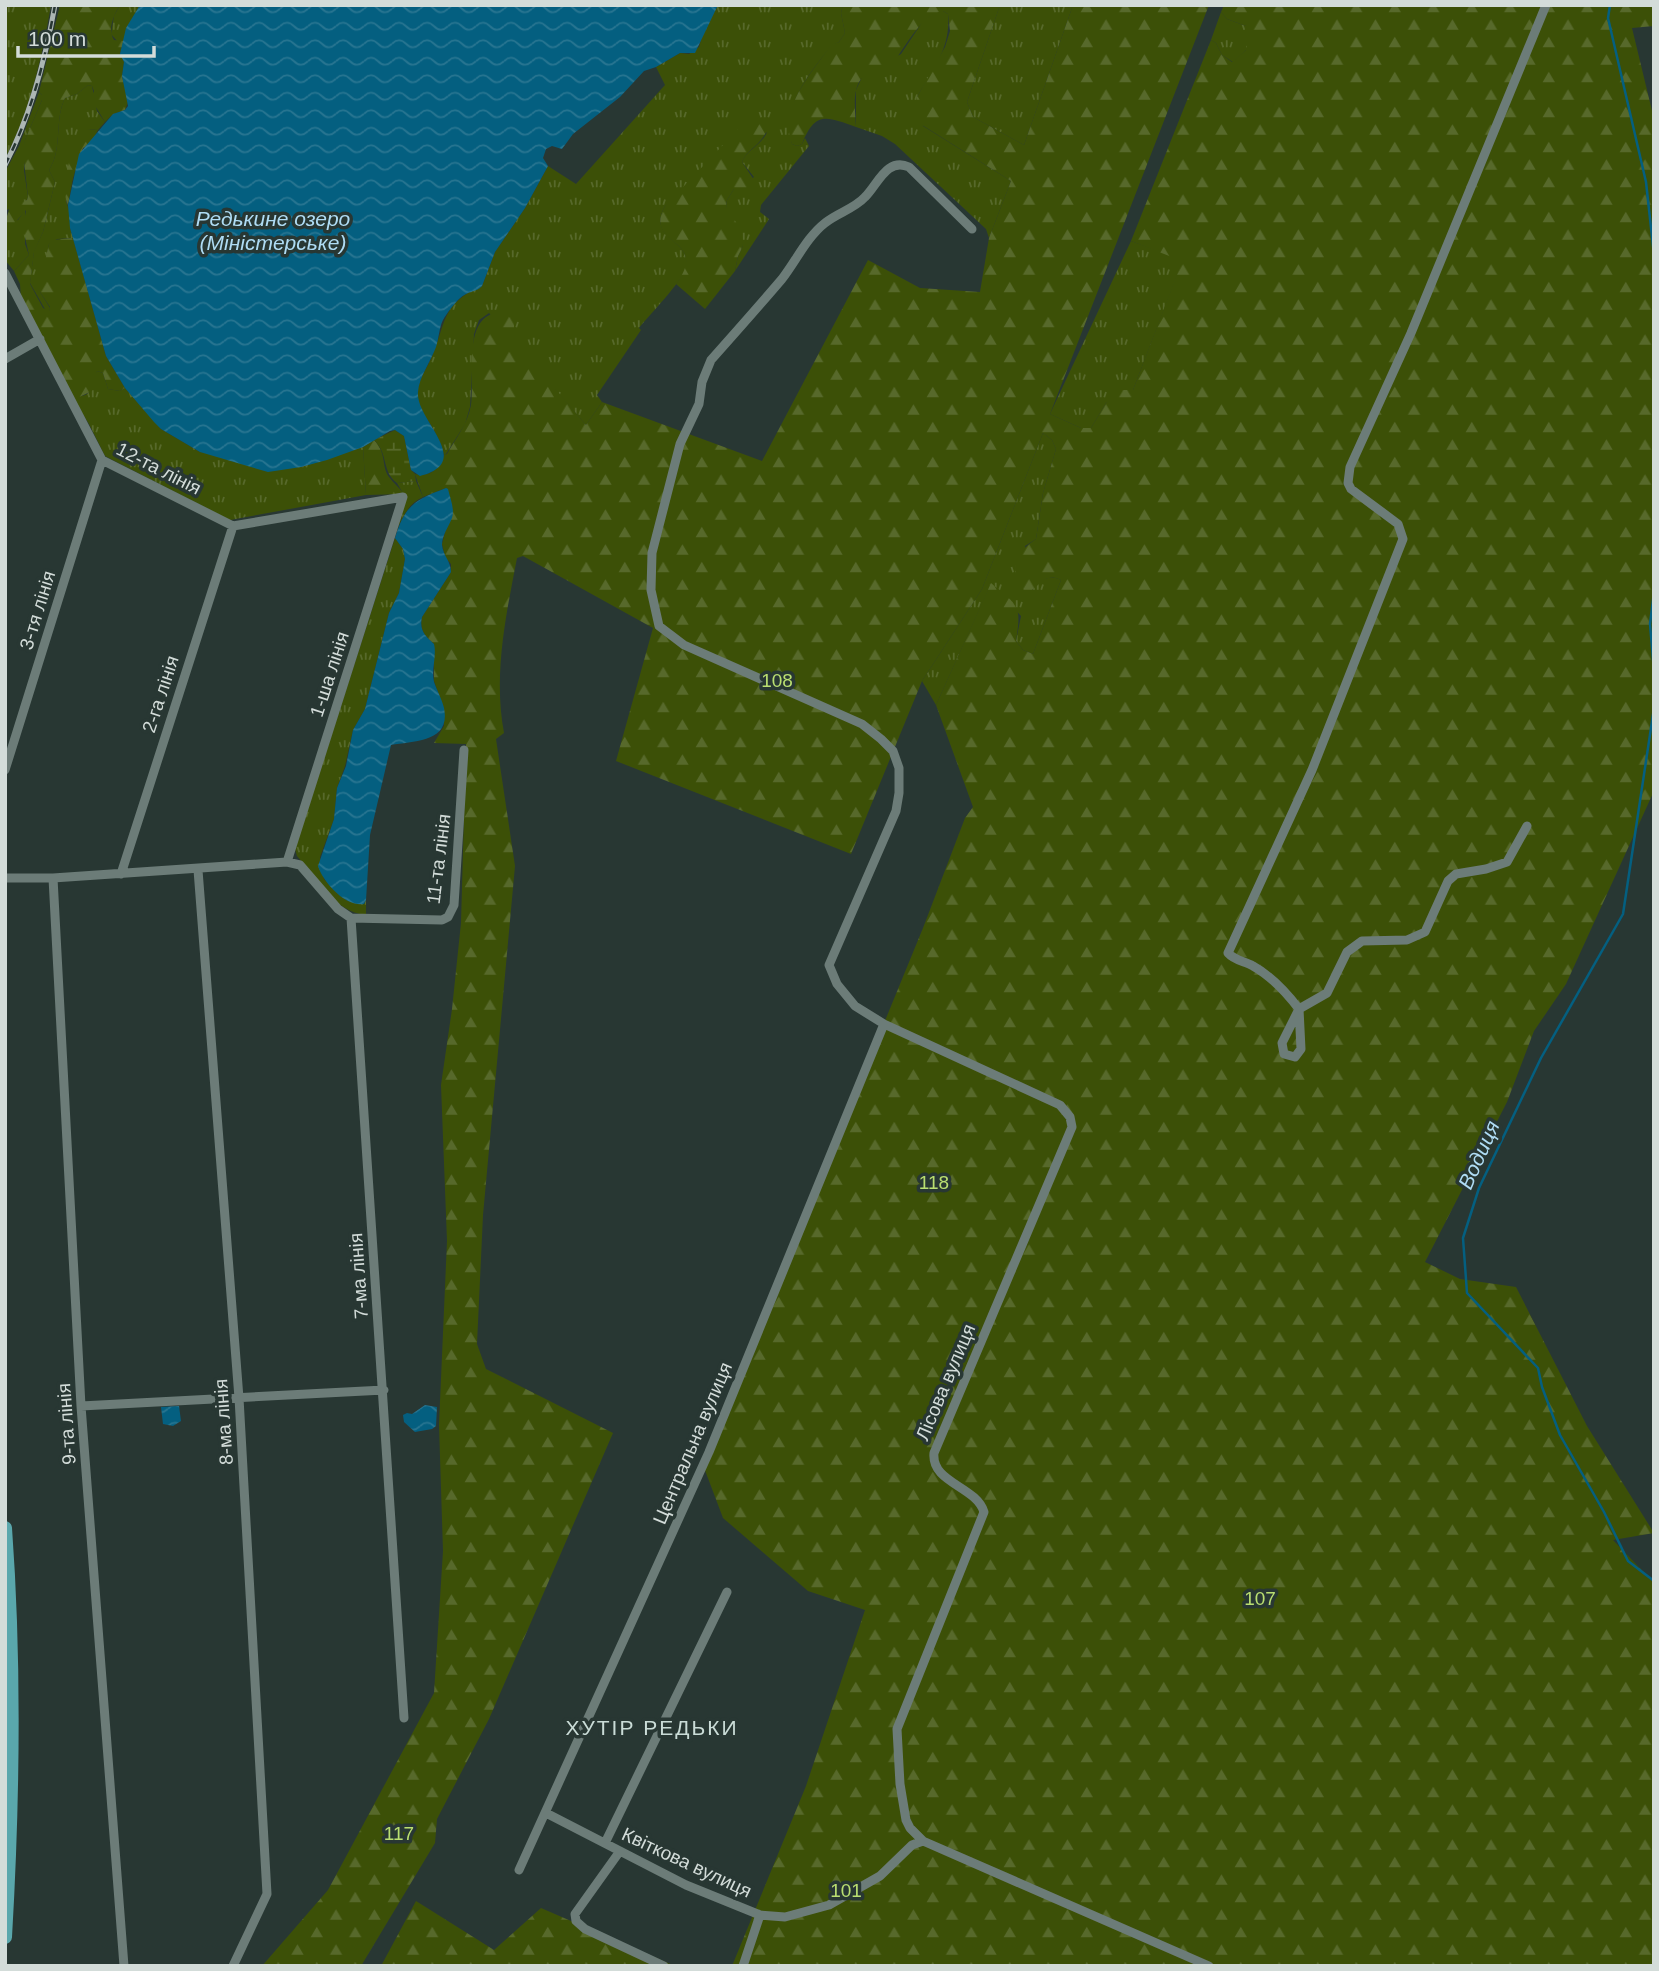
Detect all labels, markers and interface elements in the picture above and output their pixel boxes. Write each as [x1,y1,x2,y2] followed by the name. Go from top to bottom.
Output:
[18,14,154,58] scale bar
[28,27,86,50] text: 100 m
[196,207,351,254] water label: Редькине озеро (Міністерське)
[113,438,205,499] street label: 12-та лінія
[16,568,59,652] street label: 3-тя лінія
[306,629,353,719] street label: 1-ша лінія
[138,653,183,735] street label: 2-га лінія
[761,670,793,691] park label: 108
[423,813,454,905] street label: 11-та лінія
[1453,1117,1504,1192] water label: Водиця
[919,1172,949,1193] park label: 118
[345,1232,372,1320] street label: 7-ма лінія
[912,1321,979,1444] street label: Лісова вулиця
[649,1359,736,1527] street label: Центральна вулиця
[210,1378,237,1466] street label: 8-ма лінія
[53,1383,80,1465] street label: 9-та лінія
[1244,1588,1276,1609] park label: 107
[565,1716,739,1739] district label: ХУТІР РЕДЬКИ
[384,1823,414,1844] park label: 117
[619,1823,755,1902] street label: Квіткова вулиця
[830,1880,862,1901] park label: 101

